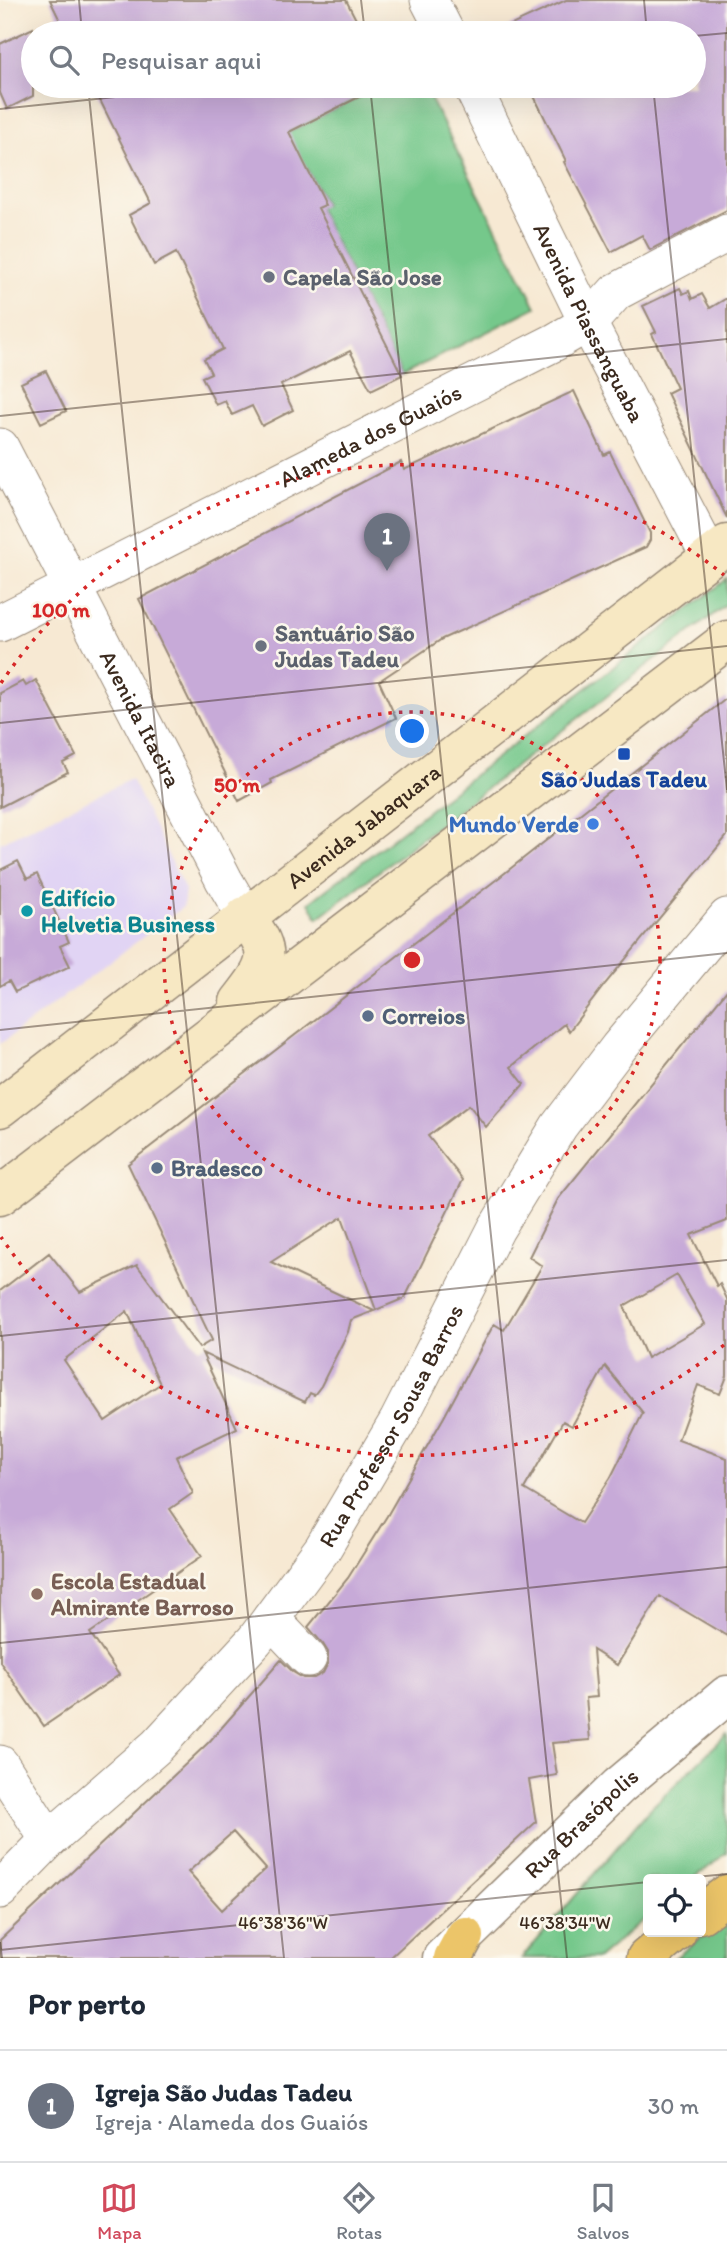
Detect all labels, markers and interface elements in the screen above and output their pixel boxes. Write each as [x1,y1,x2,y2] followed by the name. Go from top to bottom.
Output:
[21,21,706,98] search box
[45,41,83,79] icon: search
[101,44,262,76] text: Pesquisar aqui
[527,218,651,427] street label: Avenida Piassanguaba
[283,263,442,291] place label: Capela São Jose
[261,269,277,285] marker: Capela São Jose
[274,378,466,493] street label: Alameda dos Guaiós
[364,513,410,571] pin: 1
[32,597,90,622] text: 100 m
[274,619,415,673] place label: Santuário São Judas Tadeu
[253,638,269,654] marker: Santuário São Judas Tadeu
[94,646,188,792] street label: Avenida Itacira
[395,714,429,748] your location
[616,746,632,762] marker: São Judas Tadeu
[281,758,446,894] street label: Avenida Jabaquara
[541,765,707,793] place label: São Judas Tadeu
[214,772,261,797] text: 50 m
[449,810,579,838] place label: Mundo Verde
[585,816,601,832] marker: Mundo Verde
[41,884,215,938] place label: Edifício Helvetia Business
[19,903,35,919] marker: Edifício Helvetia Business
[400,948,424,972] centre of rings
[382,1002,465,1030] place label: Correios
[360,1008,376,1024] marker: Correios
[171,1154,263,1182] place label: Bradesco
[149,1160,165,1176] marker: Bradesco
[313,1299,469,1552] street label: Rua Professor Sousa Barros
[50,1567,234,1621] place label: Escola Estadual Almirante Barroso
[29,1586,45,1602] marker: Escola Estadual Almirante Barroso
[519,1762,644,1884] street label: Rua Brasópolis
[643,1874,706,1937] map controls
[643,1874,706,1937] button: locate
[238,1912,328,1934] text: 46°38'36"W
[519,1912,611,1934] text: 46°38'34"W
[28,1985,146,2022] text: Por perto
[95,2076,352,2108] text: Igreja São Judas Tadeu
[46,2092,56,2120] text: 1
[648,2092,699,2120] text: 30 m
[95,2108,368,2136] text: Igreja · Alameda dos Guaiós
[97,2179,142,2244] tab: Mapa
[336,2179,382,2244] tab: Rotas
[577,2179,630,2244] tab: Salvos

